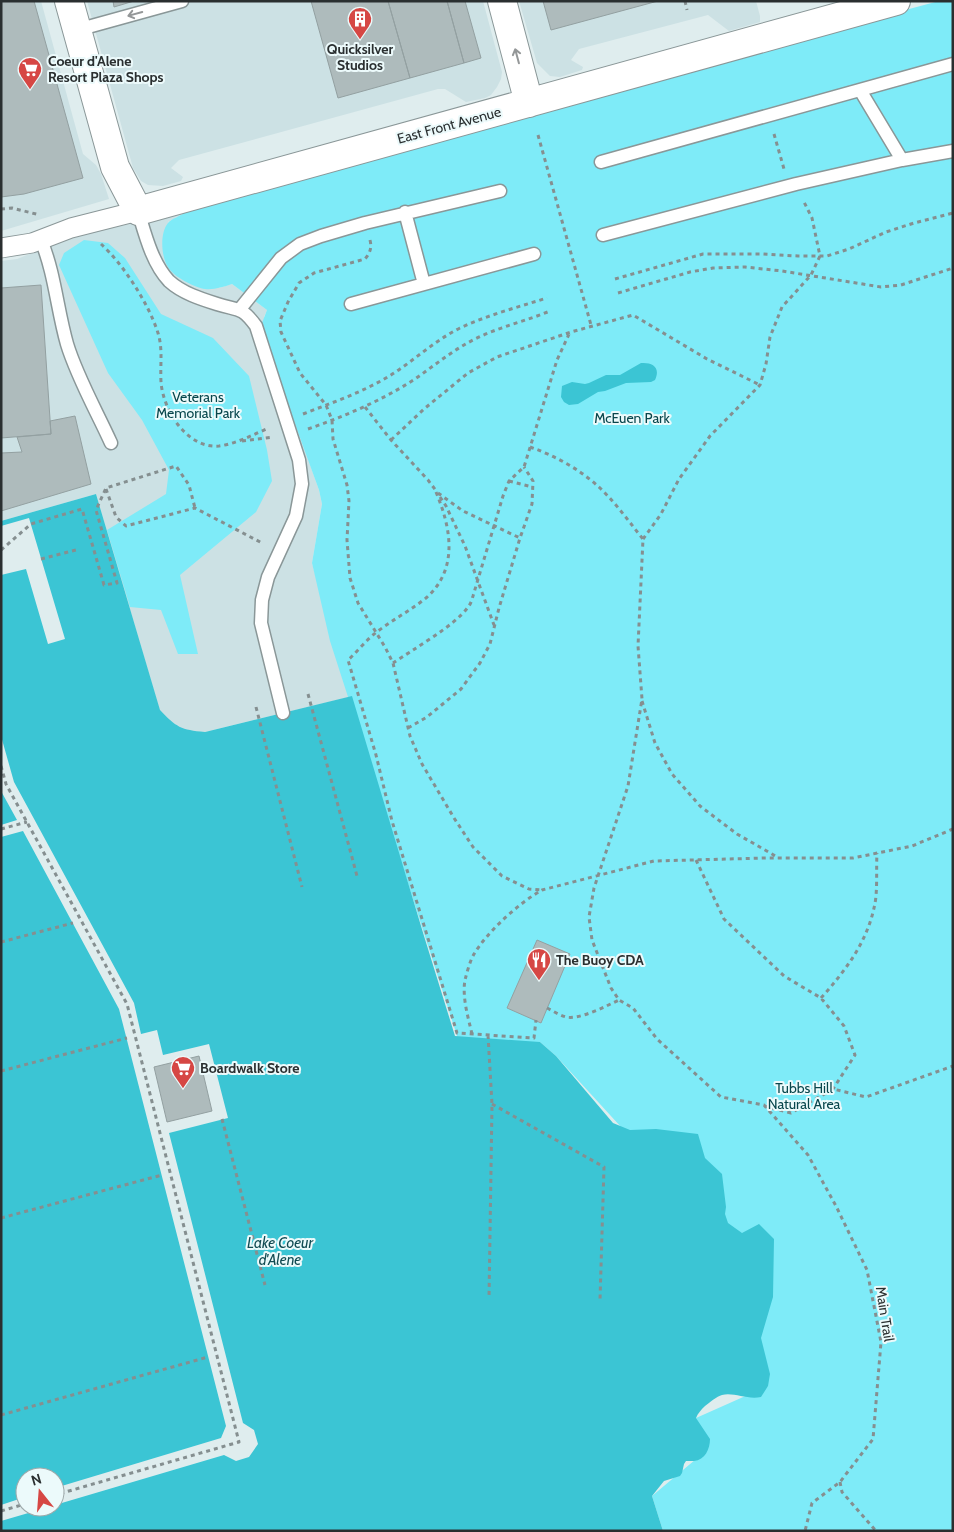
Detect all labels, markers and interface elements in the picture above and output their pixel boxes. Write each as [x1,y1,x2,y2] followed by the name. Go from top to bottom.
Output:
[347,6,373,40] building icon: Quicksilver Studios
[128,10,144,20] one-way arrow
[327,40,394,74] place label: Quicksilver Studios
[512,48,521,64] one-way arrow
[48,52,164,86] place label: Coeur d'Alene Resort Plaza Shops
[17,56,43,90] supermarket icon: Coeur d'Alene Resort Plaza Shops
[395,102,503,148] street label: East Front Avenue
[156,388,241,422] park label: Veterans Memorial Park
[594,409,671,427] park label: McEuen Park
[526,947,552,981] restaurant icon: The Buoy CDA
[556,951,644,969] place label: The Buoy CDA
[170,1055,196,1089] supermarket icon: Boardwalk Store
[200,1059,299,1077] place label: Boardwalk Store
[768,1079,841,1113] park label: Tubbs Hill Natural Area
[247,1234,314,1269] water label: Lake Coeur d'Alene
[872,1285,898,1343] street label: Main Trail
[15,1467,65,1517] north arrow
[29,1470,44,1490] text: N

